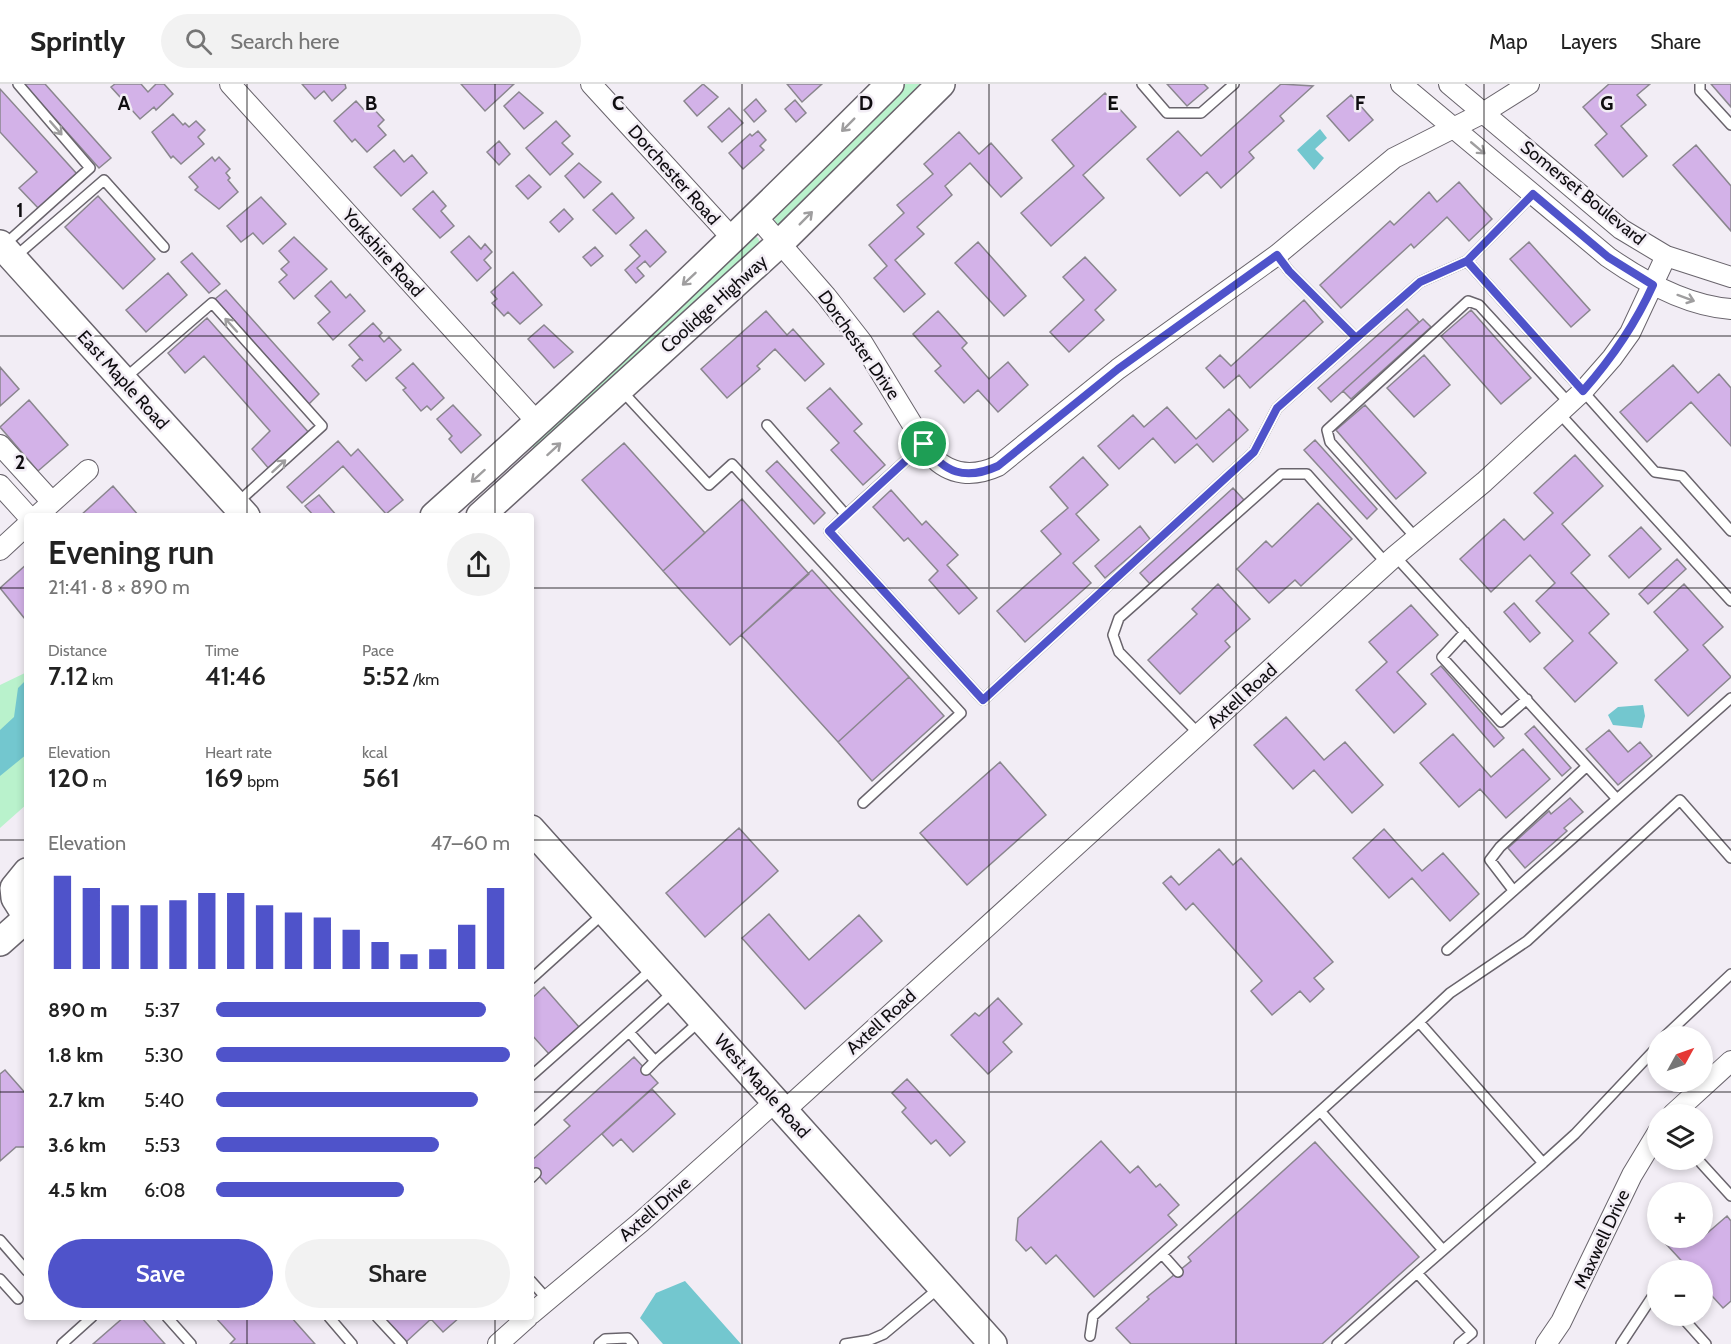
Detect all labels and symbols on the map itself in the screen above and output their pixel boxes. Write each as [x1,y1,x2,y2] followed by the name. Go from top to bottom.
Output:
[118,91,131,115] text: A
[365,91,377,115] text: B
[612,91,624,115] text: C
[859,91,873,115] text: D
[1107,91,1119,115] text: E
[1355,91,1366,115] text: F
[1600,91,1614,115] text: G
[841,118,856,133] one-way arrow
[49,120,63,135] one-way arrow
[623,120,725,230] street label: Dorchester Road
[1516,136,1650,250] street label: Somerset Boulevard
[1470,142,1486,155] one-way arrow
[16,198,24,222] text: 1
[337,204,428,302] street label: Yorkshire Road
[799,210,814,225] one-way arrow
[656,250,772,358] street label: Coolidge Highway
[682,272,697,286] one-way arrow
[813,286,905,404] street label: Dorchester Drive
[1676,293,1695,304] one-way arrow
[224,317,238,332] one-way arrow
[73,326,173,434] street label: East Maple Road
[898,418,949,469] pin
[546,442,561,456] one-way arrow
[15,450,25,474] text: 2
[271,459,286,473] one-way arrow
[471,469,486,483] one-way arrow
[1203,659,1281,733] street label: Axtell Road
[842,985,920,1059] street label: Axtell Road
[1647,1026,1713,1092] north arrow
[709,1029,815,1143] street label: West Maple Road
[615,1172,695,1246] street label: Axtell Drive
[1569,1186,1635,1292] street label: Maxwell Drive

